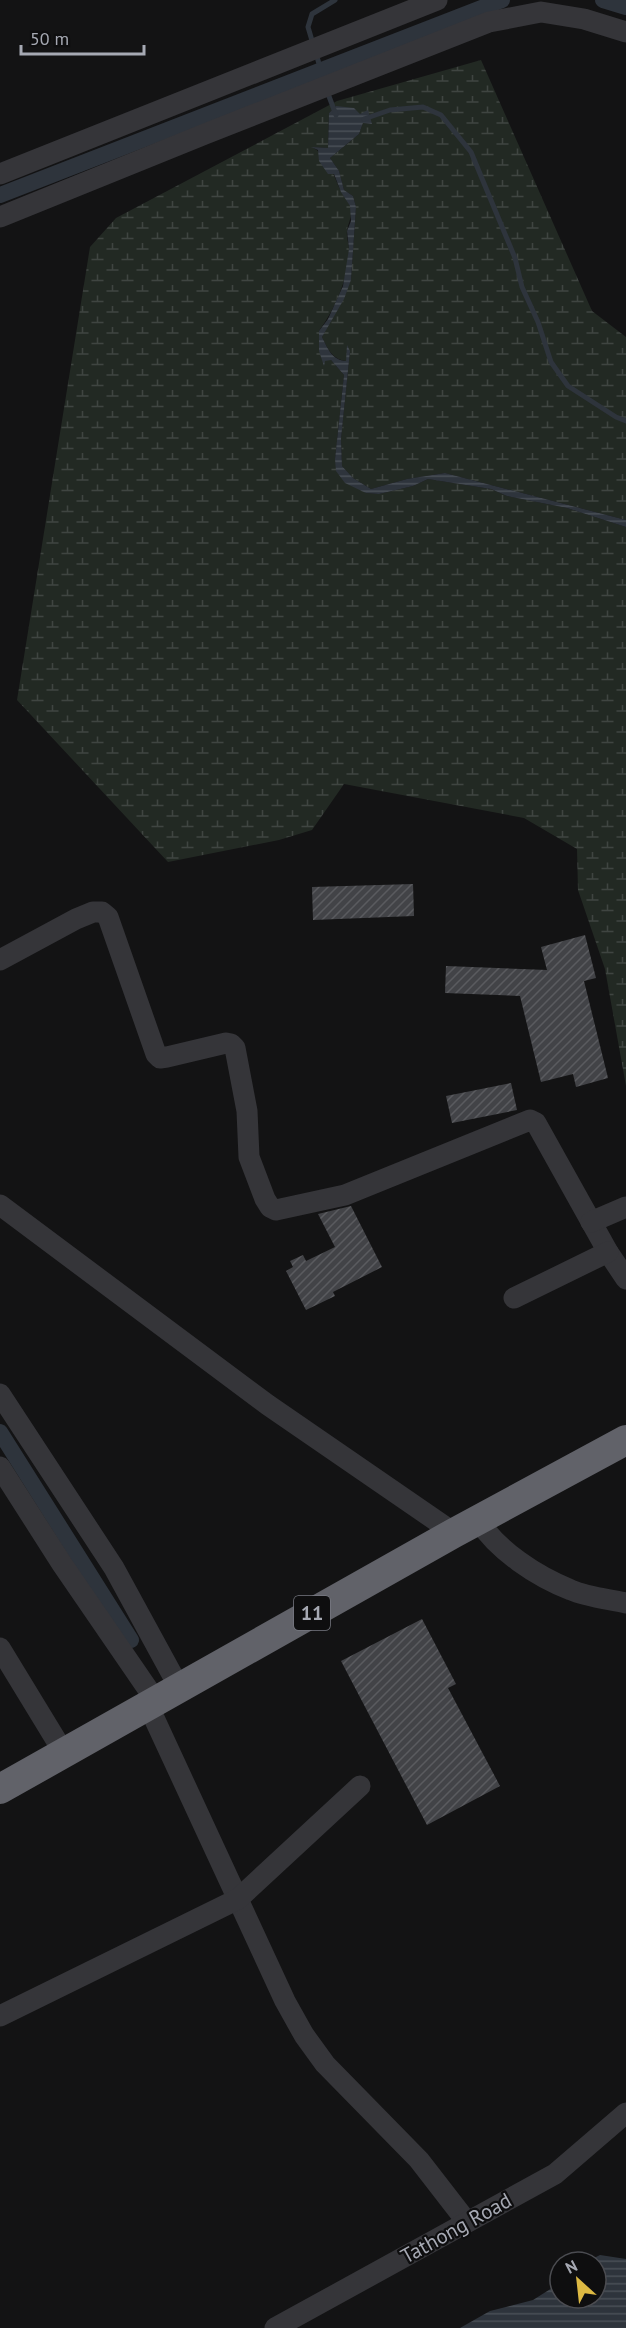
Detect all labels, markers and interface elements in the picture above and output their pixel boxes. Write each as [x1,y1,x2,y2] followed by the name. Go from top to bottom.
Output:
[21,18,144,56] scale bar
[30,27,69,50] text: 50 m
[294,1596,330,1630] road number: 11
[396,2186,516,2270] street label: Tathong Road
[548,2250,608,2310] north arrow
[562,2255,580,2278] text: N

